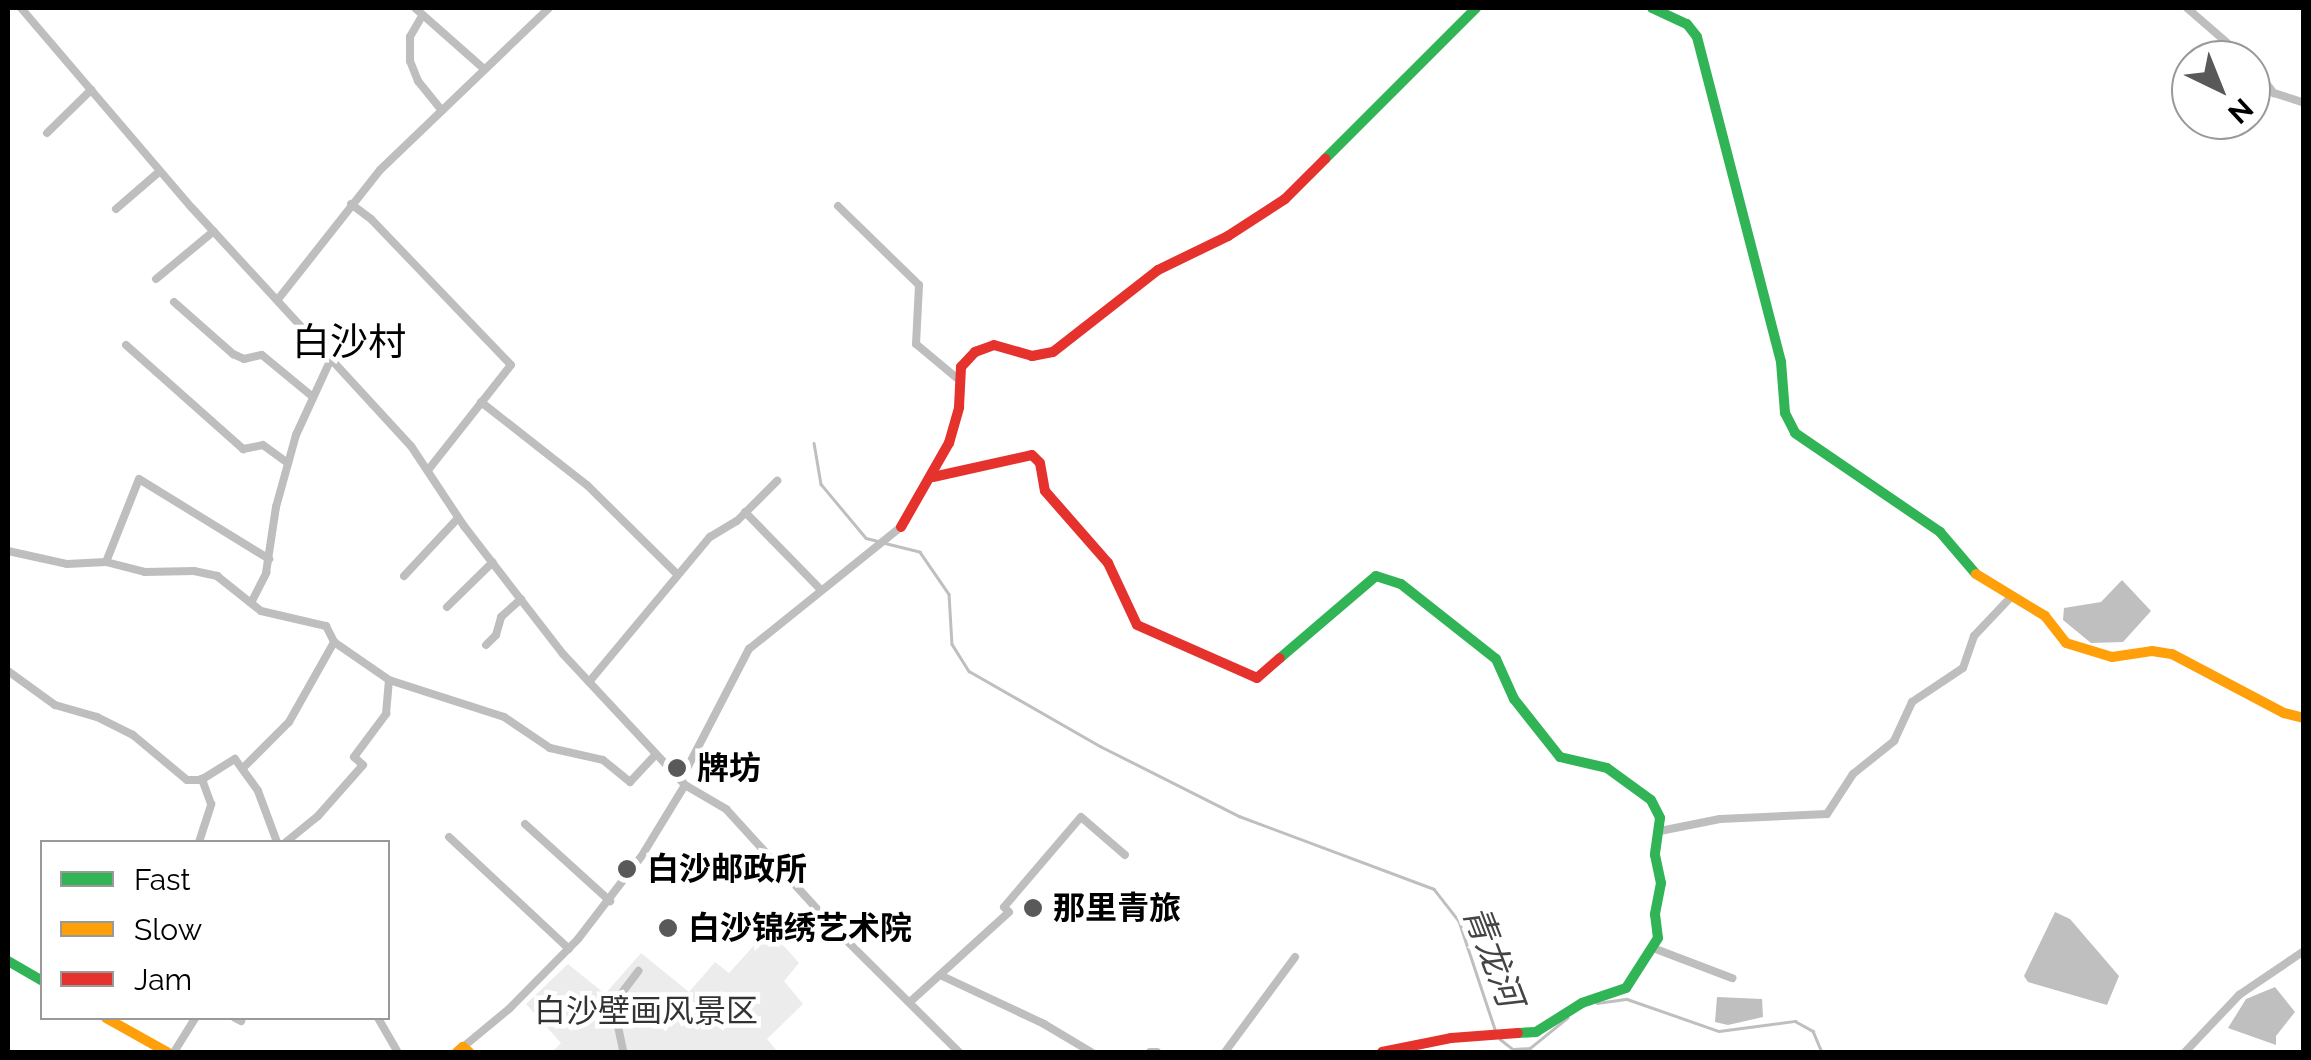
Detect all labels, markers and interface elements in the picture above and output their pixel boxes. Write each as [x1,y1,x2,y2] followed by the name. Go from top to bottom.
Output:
[2171,40,2271,140] north arrow
[2221,91,2260,130] text: N
[292,319,406,365] district label: 白沙村
[697,749,761,787] place label: 牌坊
[666,757,688,779] marker: 牌坊
[40,840,390,1020] legend
[647,850,807,888] place label: 白沙邮政所
[616,858,638,880] marker: 白沙邮政所
[134,862,191,897] text: Fast
[1053,889,1181,927] place label: 那里青旅
[1022,897,1044,919] marker: 那里青旅
[1455,899,1531,1013] water label: 青龙河
[688,909,912,947] place label: 白沙锦绣艺术院
[134,912,202,947] text: Slow
[657,917,679,939] marker: 白沙锦绣艺术院
[134,962,192,997] text: Jam
[534,992,758,1030] park label: 白沙壁画风景区

